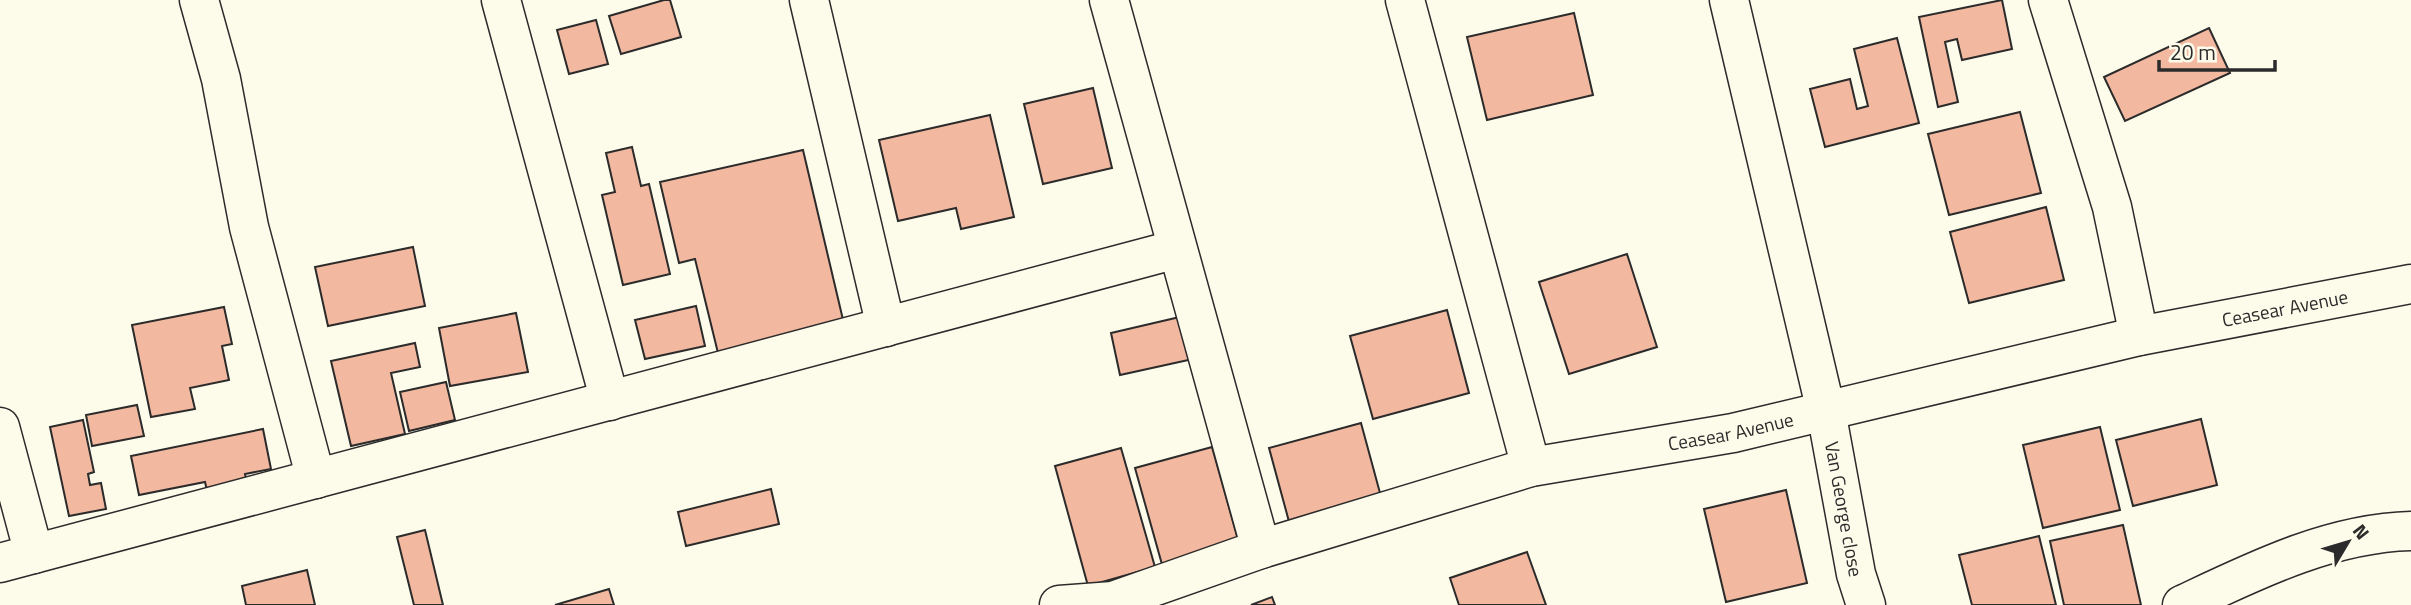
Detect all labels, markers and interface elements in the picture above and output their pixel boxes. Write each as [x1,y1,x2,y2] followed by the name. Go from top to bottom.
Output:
[2159,28,2274,72] scale bar
[2170,36,2216,68] text: 20 m
[2219,281,2350,334] street label: Ceasear Avenue
[1666,404,1796,458] street label: Ceasear Avenue
[1818,439,1871,579] street label: Van George close
[2313,507,2383,577] north arrow
[2346,517,2377,545] text: N

